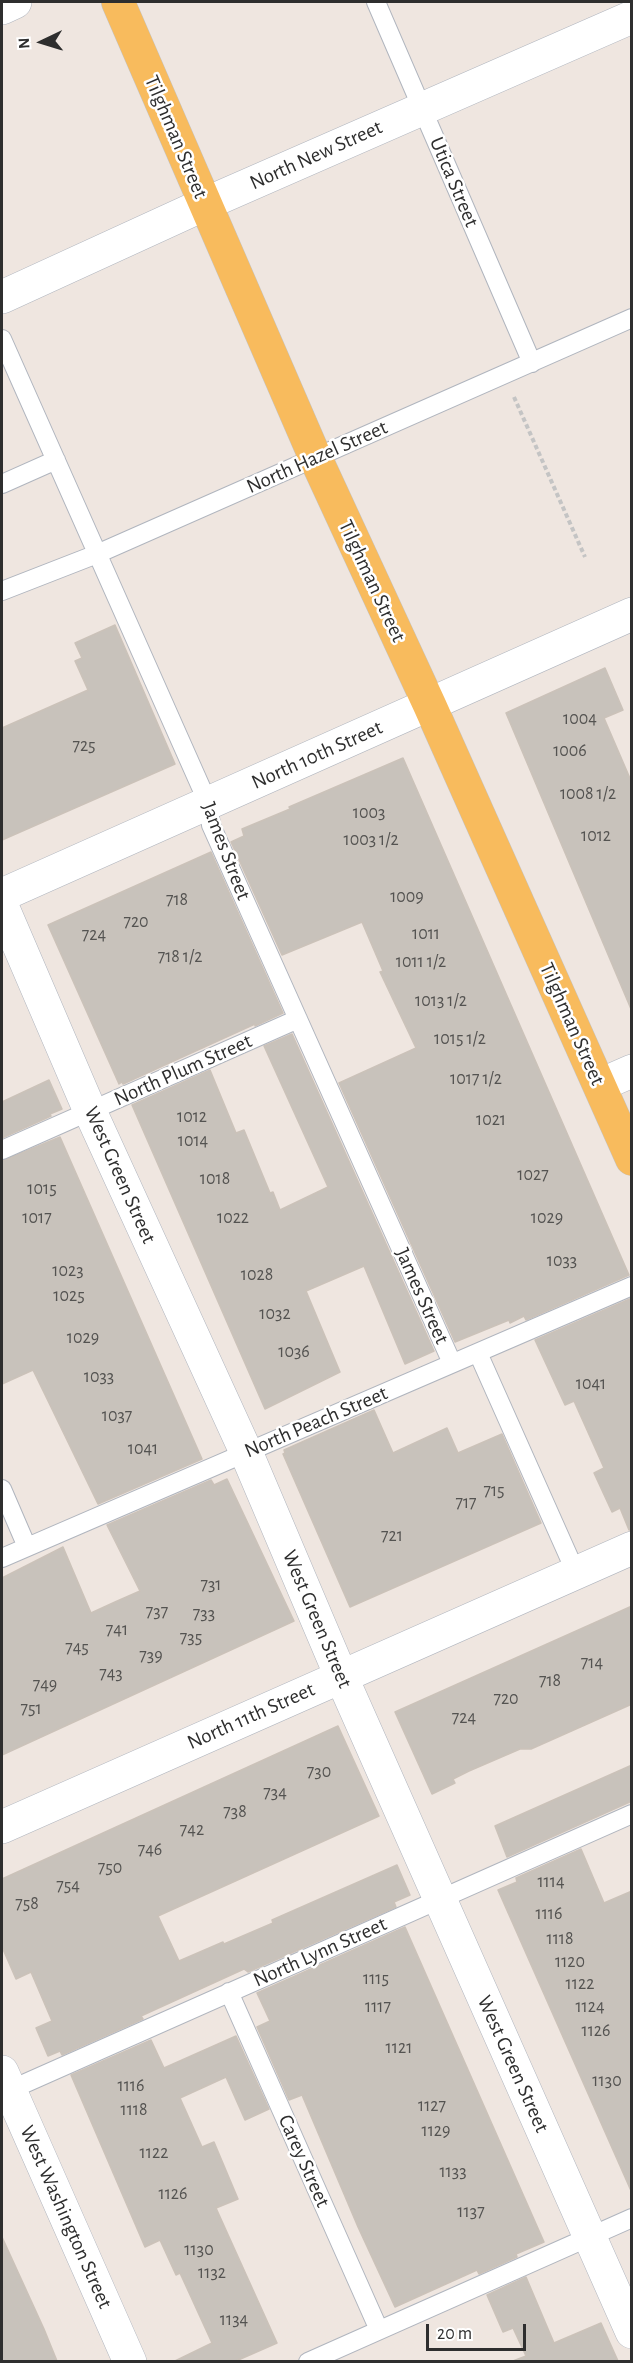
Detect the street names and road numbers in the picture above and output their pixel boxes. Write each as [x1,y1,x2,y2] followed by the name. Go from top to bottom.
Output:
[139,72,213,202] street label: Tilghman Street
[246,114,386,196] street label: North New Street
[424,133,484,231] street label: Utica Street
[243,415,391,499] street label: North Hazel Street
[333,516,411,646] street label: Tilghman Street
[248,715,386,795] street label: North 10th Street
[196,799,256,903] street label: James Street
[534,959,610,1089] street label: Tilghman Street
[110,1028,256,1112] street label: North Plum Street
[78,1103,162,1247] street label: West Green Street
[390,1244,454,1348] street label: James Street
[241,1380,391,1464] street label: North Peach Street
[277,1546,357,1692] street label: West Green Street
[183,1677,319,1755] street label: North 11th Street
[249,1911,391,1993] street label: North Lynn Street
[471,1992,555,2136] street label: West Green Street
[272,2111,336,2211] street label: Carey Street
[14,2122,118,2312] street label: West Washington Street

